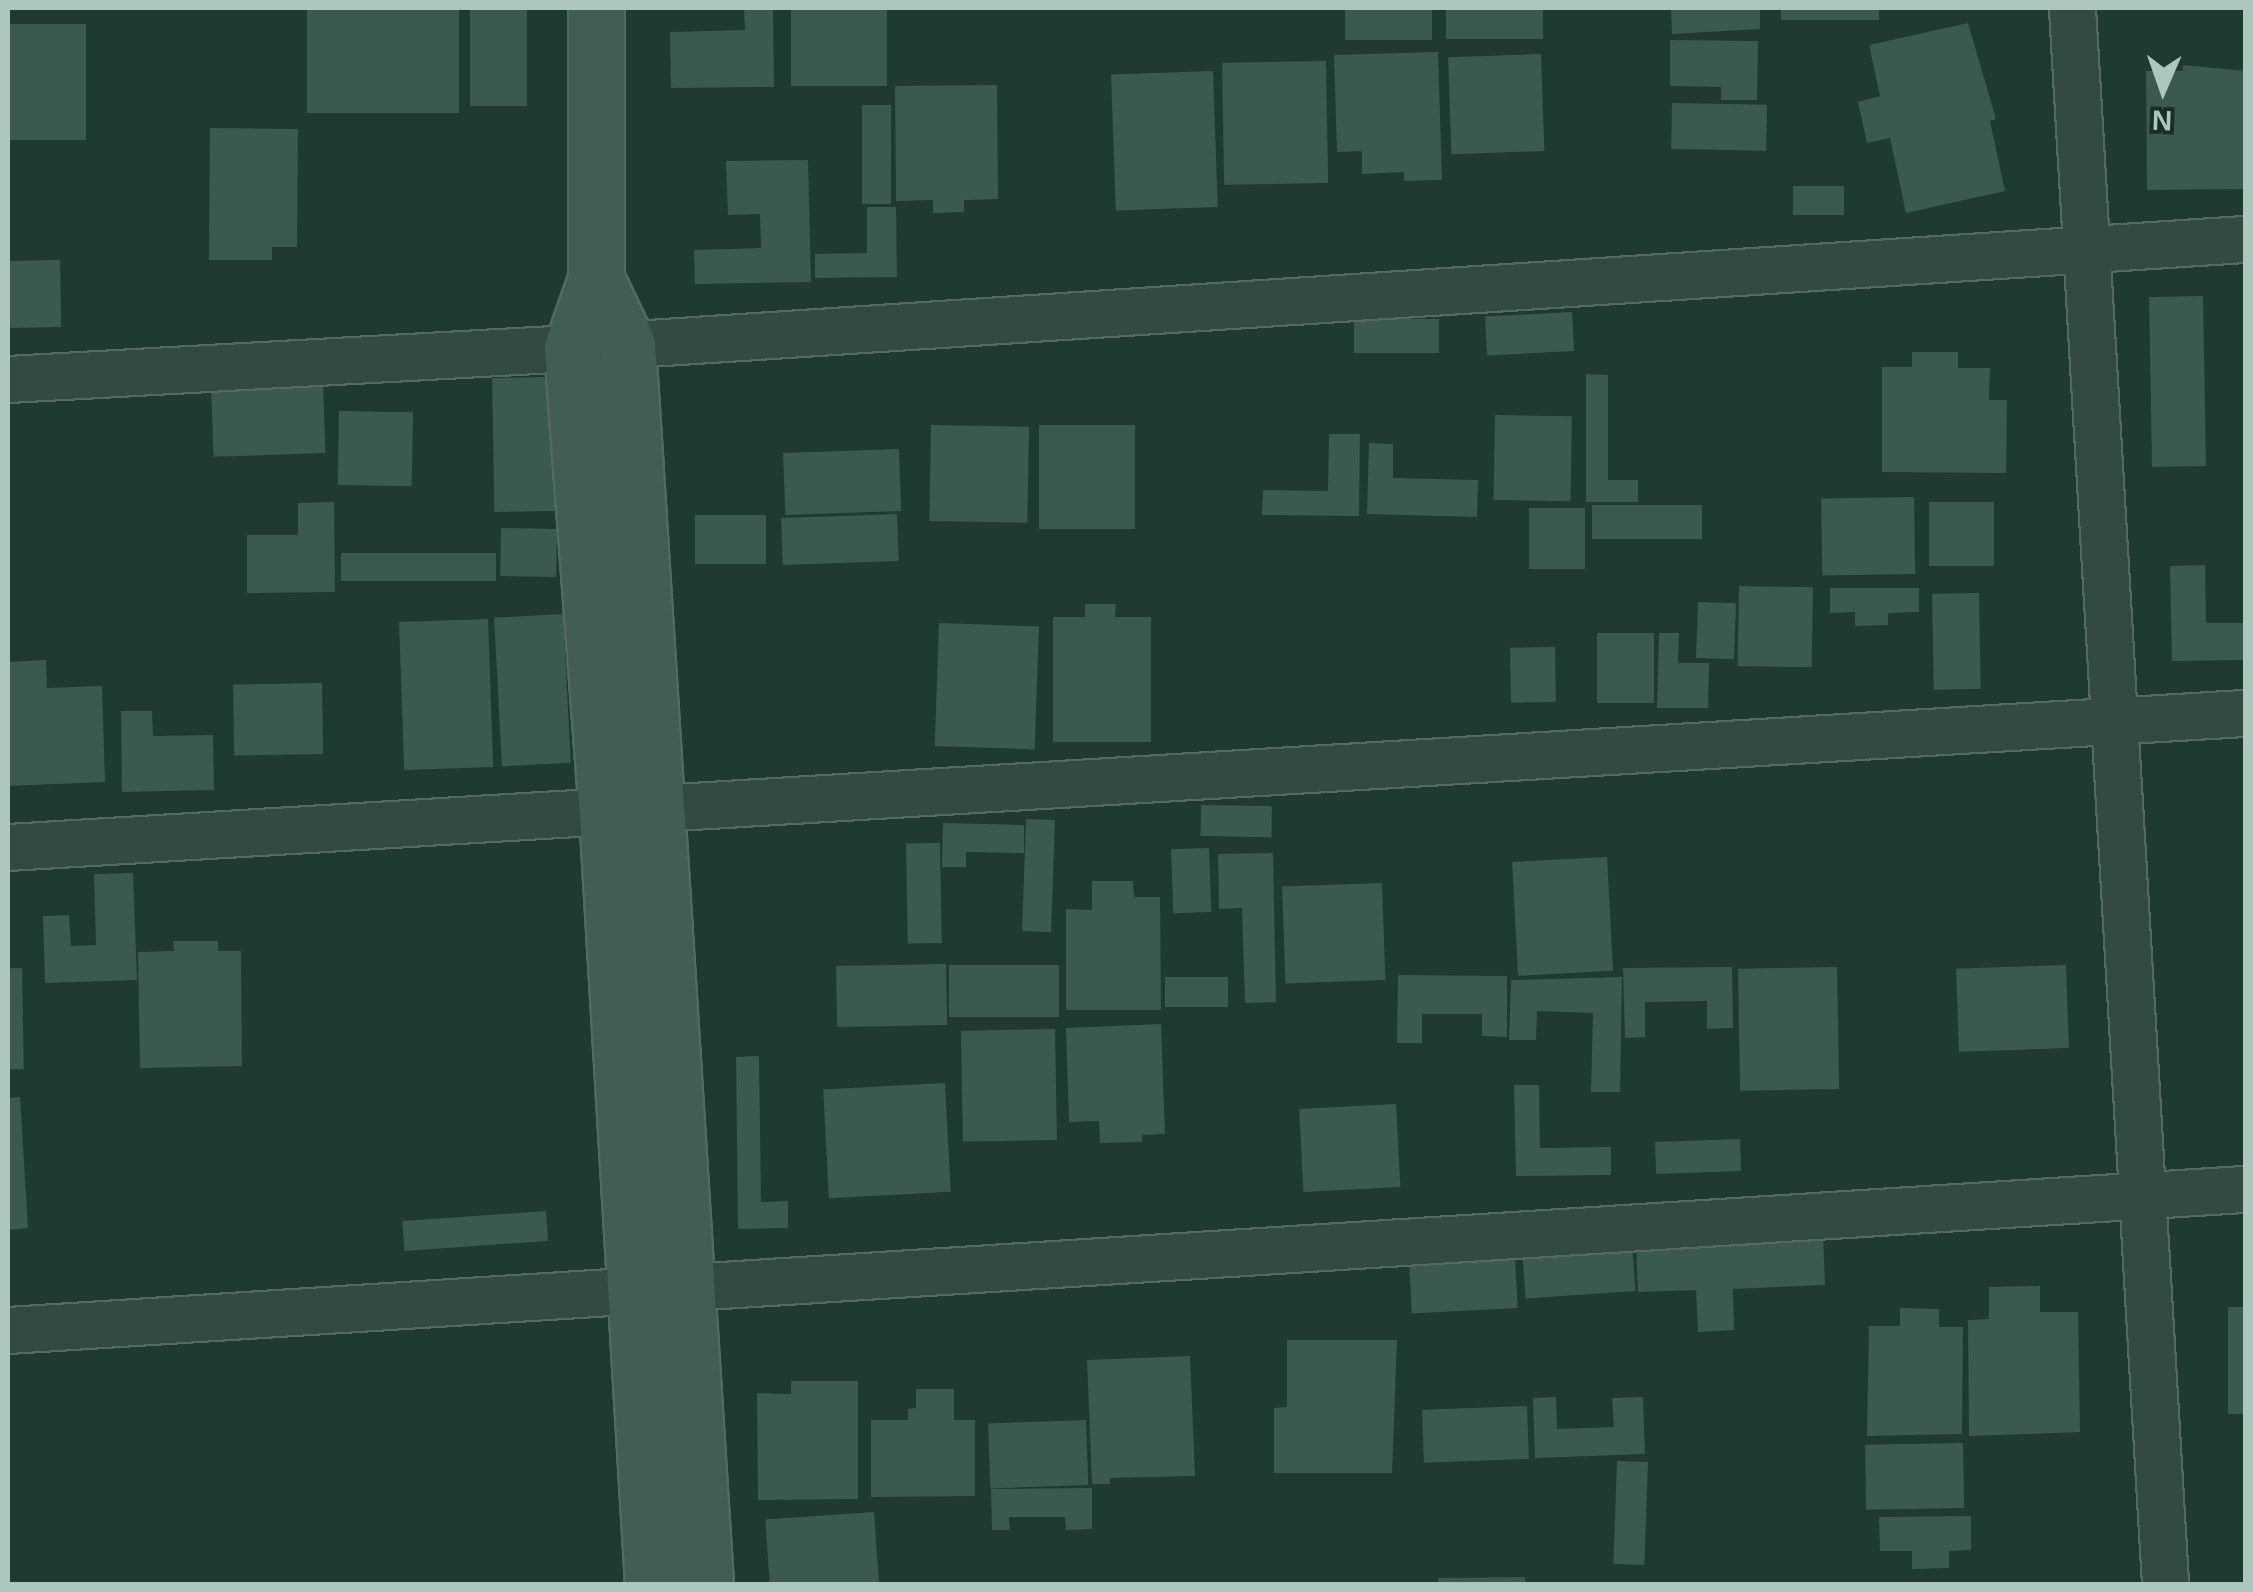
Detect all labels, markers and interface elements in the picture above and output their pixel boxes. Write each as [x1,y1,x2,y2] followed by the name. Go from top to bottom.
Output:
[2113,40,2213,140] north arrow
[2151,105,2173,136] text: N

